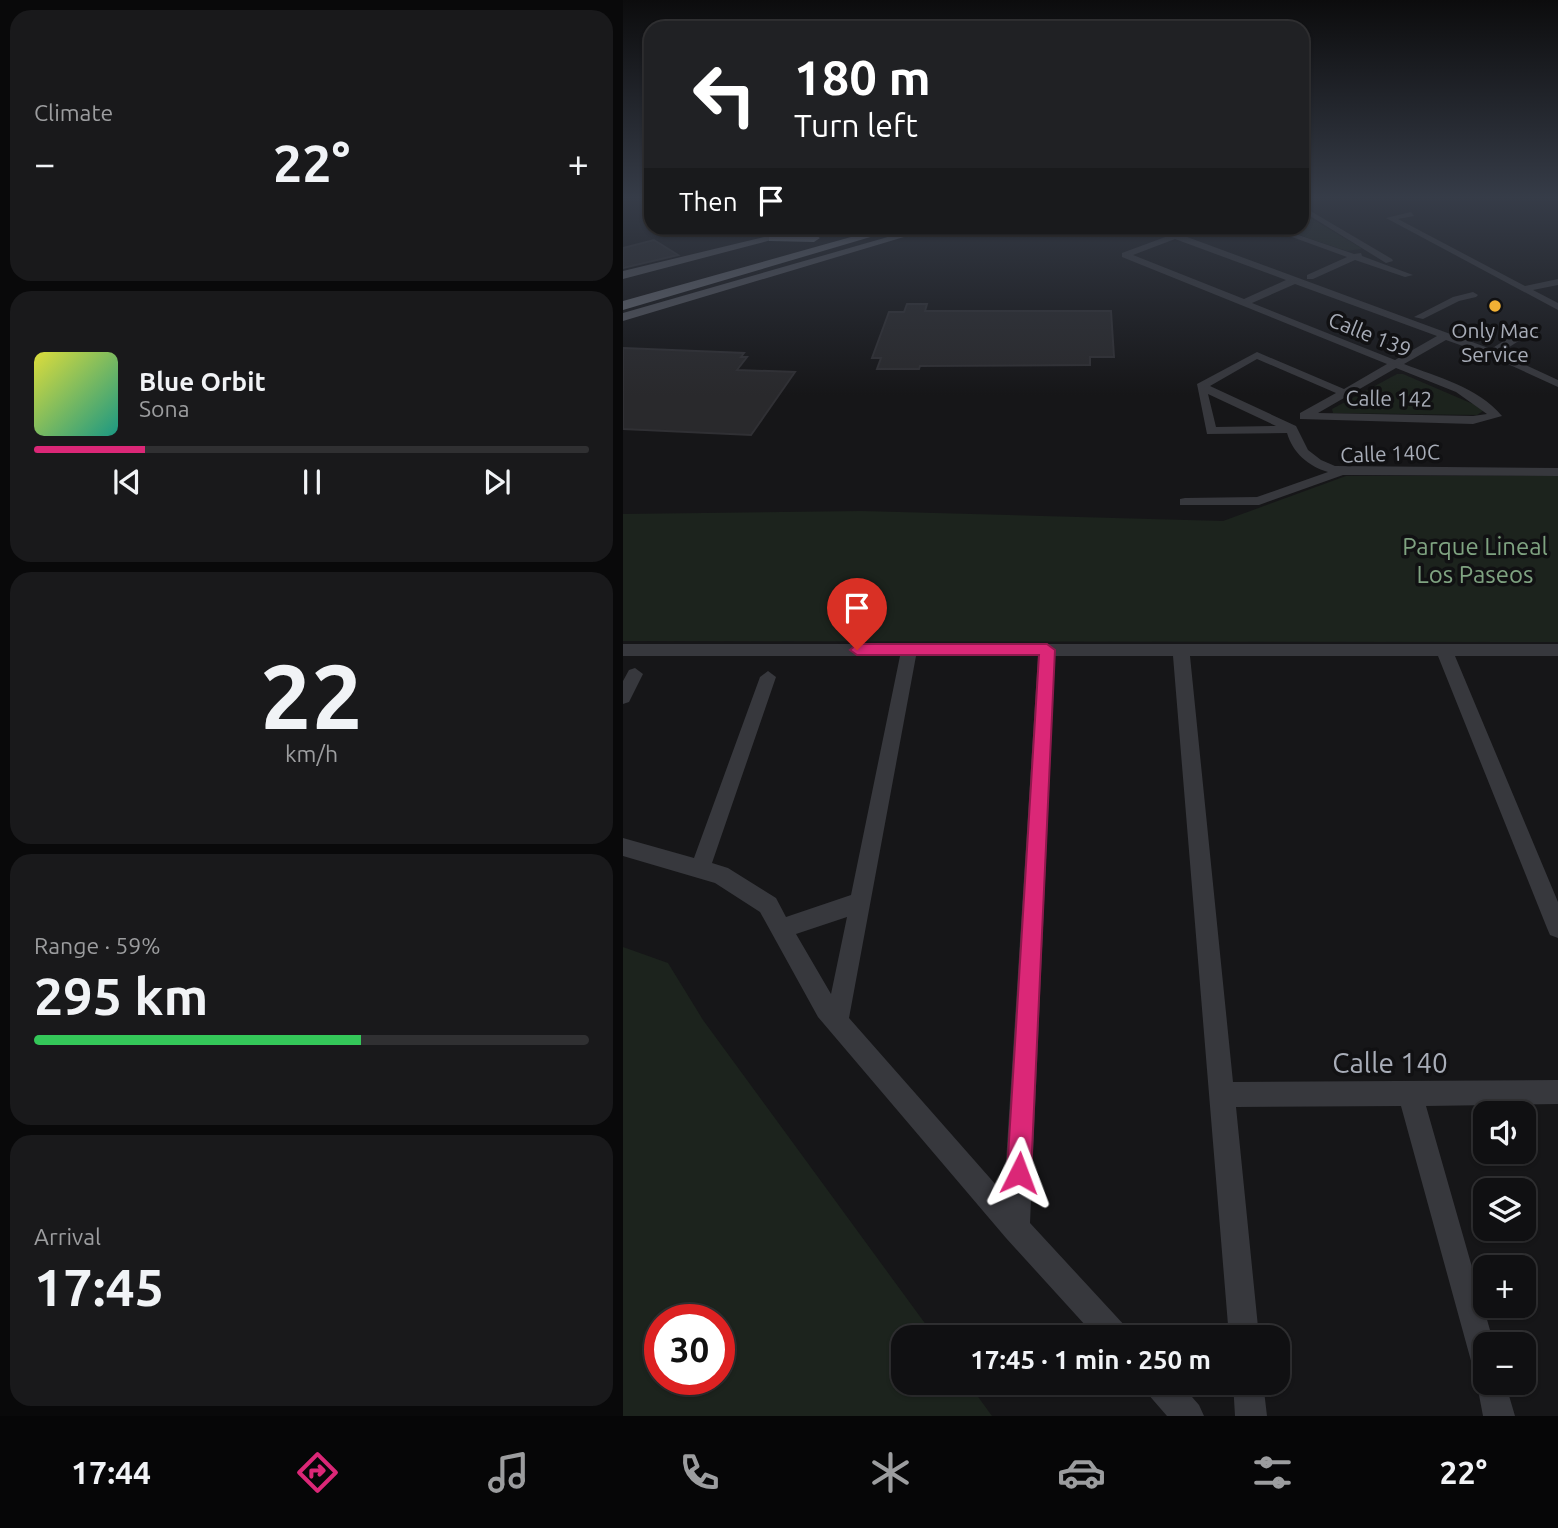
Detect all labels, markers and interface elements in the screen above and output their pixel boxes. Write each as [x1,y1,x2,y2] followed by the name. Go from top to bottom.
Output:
[679,49,770,140] icon: left
[794,49,931,104] text: 180 m
[34,100,113,125] text: Climate
[794,107,918,143] text: Turn left
[273,134,350,192] text: 22°
[34,142,55,184] text: −
[568,142,589,184] text: +
[752,182,790,220] icon: arrive
[679,187,738,216] text: Then
[1487,298,1503,314] marker: Only Mac Service
[1325,307,1415,361] street label: Calle 139
[1451,318,1539,366] place label: Only Mac Service
[139,367,266,396] text: Blue Orbit
[1345,385,1433,411] street label: Calle 142
[139,396,189,421] text: Sona
[1340,439,1440,467] street label: Calle 140C
[108,463,146,501] icon: previous
[293,463,331,501] icon: pause
[478,463,516,501] icon: next
[1402,533,1548,588] park label: Parque Lineal Los Paseos
[827,578,887,650] pin
[838,589,876,627] icon: arrive
[260,644,363,746] text: 22
[285,741,338,766] text: km/h
[34,933,161,958] text: Range · 59%
[34,967,208,1025] text: 295 km
[1332,1047,1448,1078] street label: Calle 140
[1473,1101,1536,1395] map controls
[1473,1101,1536,1164] button: sound
[982,1136,1056,1210] position arrow
[1473,1178,1536,1241] button: layers
[34,1224,101,1249] text: Arrival
[1473,1255,1536,1318] button: +
[34,1258,164,1316] text: 17:45
[644,1304,735,1395] speed limit sign: 30
[1473,1332,1536,1395] button: −
[970,1345,1211,1374] text: 17:45 · 1 min · 250 m
[293,1448,342,1497] icon: directions
[484,1448,533,1497] icon: music
[675,1448,724,1497] icon: phone
[866,1448,915,1497] icon: climate
[1057,1448,1106,1497] icon: car
[1248,1448,1297,1497] icon: filters
[71,1454,151,1490] text: 17:44
[1440,1454,1487,1490] text: 22°

